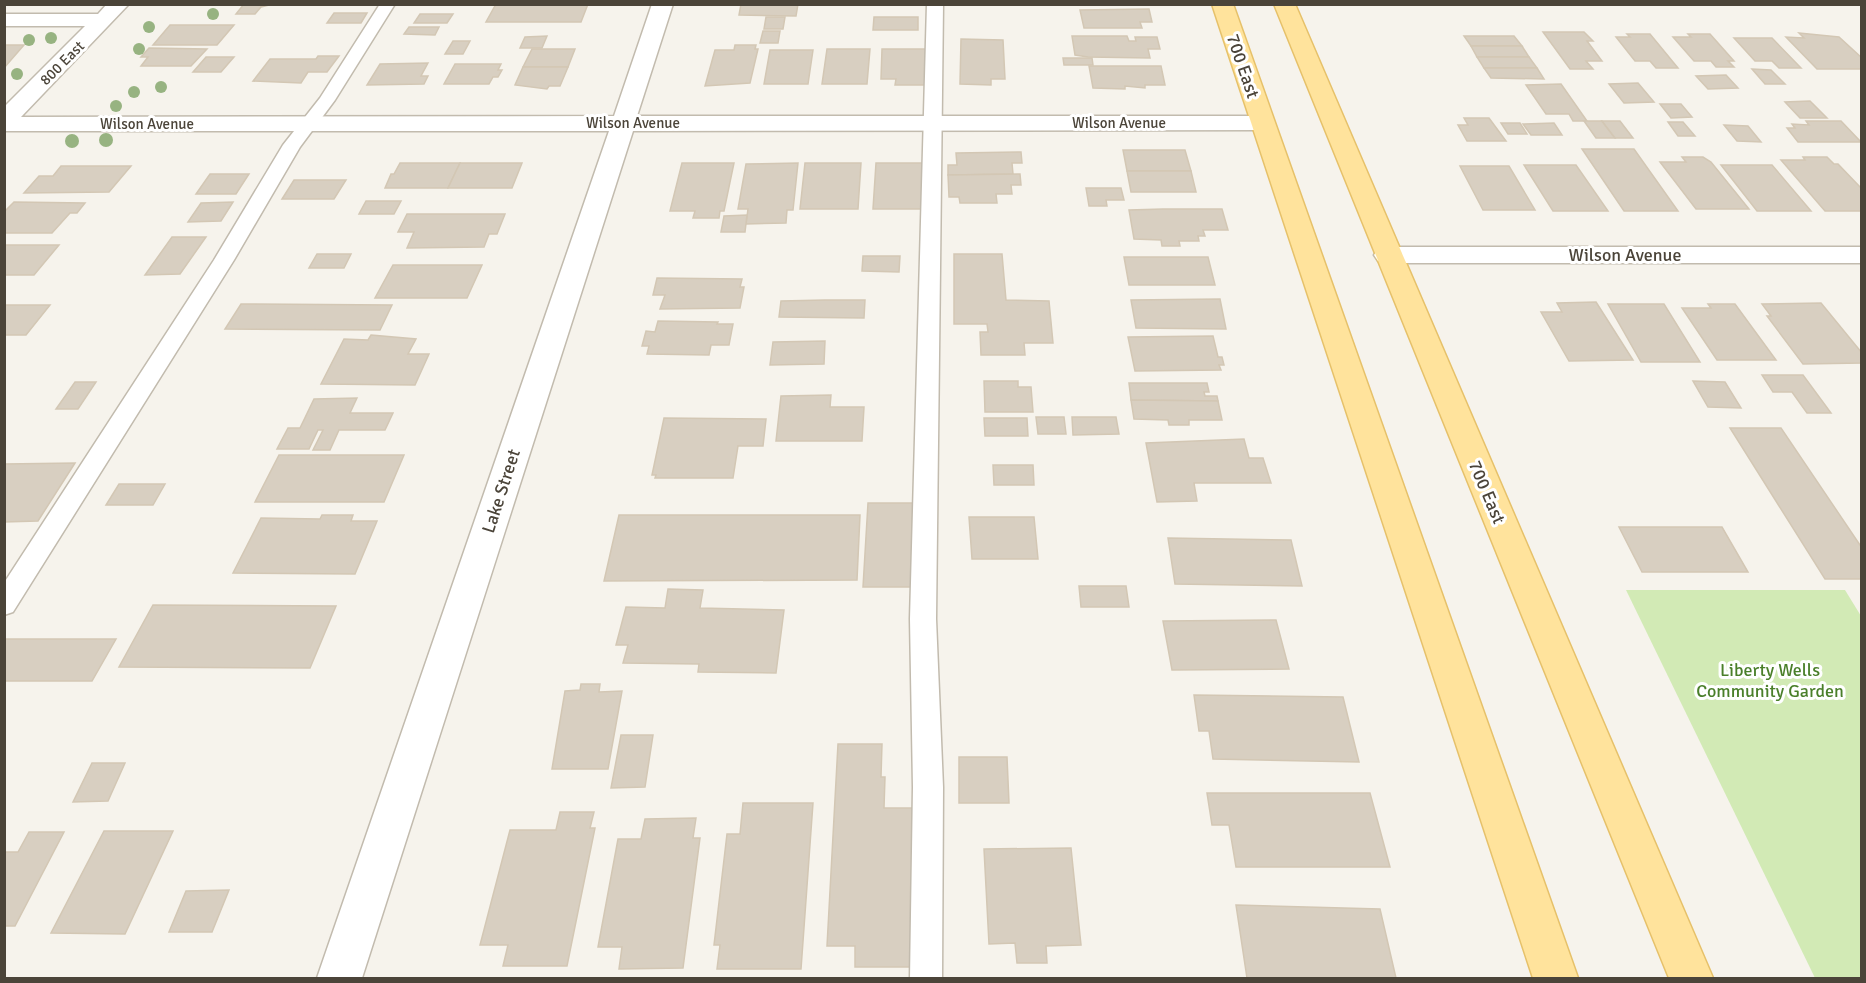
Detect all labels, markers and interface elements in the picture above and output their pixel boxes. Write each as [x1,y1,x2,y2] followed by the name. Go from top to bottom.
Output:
[1222,31,1264,101] street label: 700 East
[36,37,88,89] street label: 800 East
[586,114,680,132] street label: Wilson Avenue
[1072,114,1166,132] street label: Wilson Avenue
[100,115,194,133] street label: Wilson Avenue
[1569,244,1681,266] street label: Wilson Avenue
[477,446,525,536] street label: Lake Street
[1464,457,1510,527] street label: 700 East
[1696,659,1844,702] park label: Liberty Wells Community Garden

